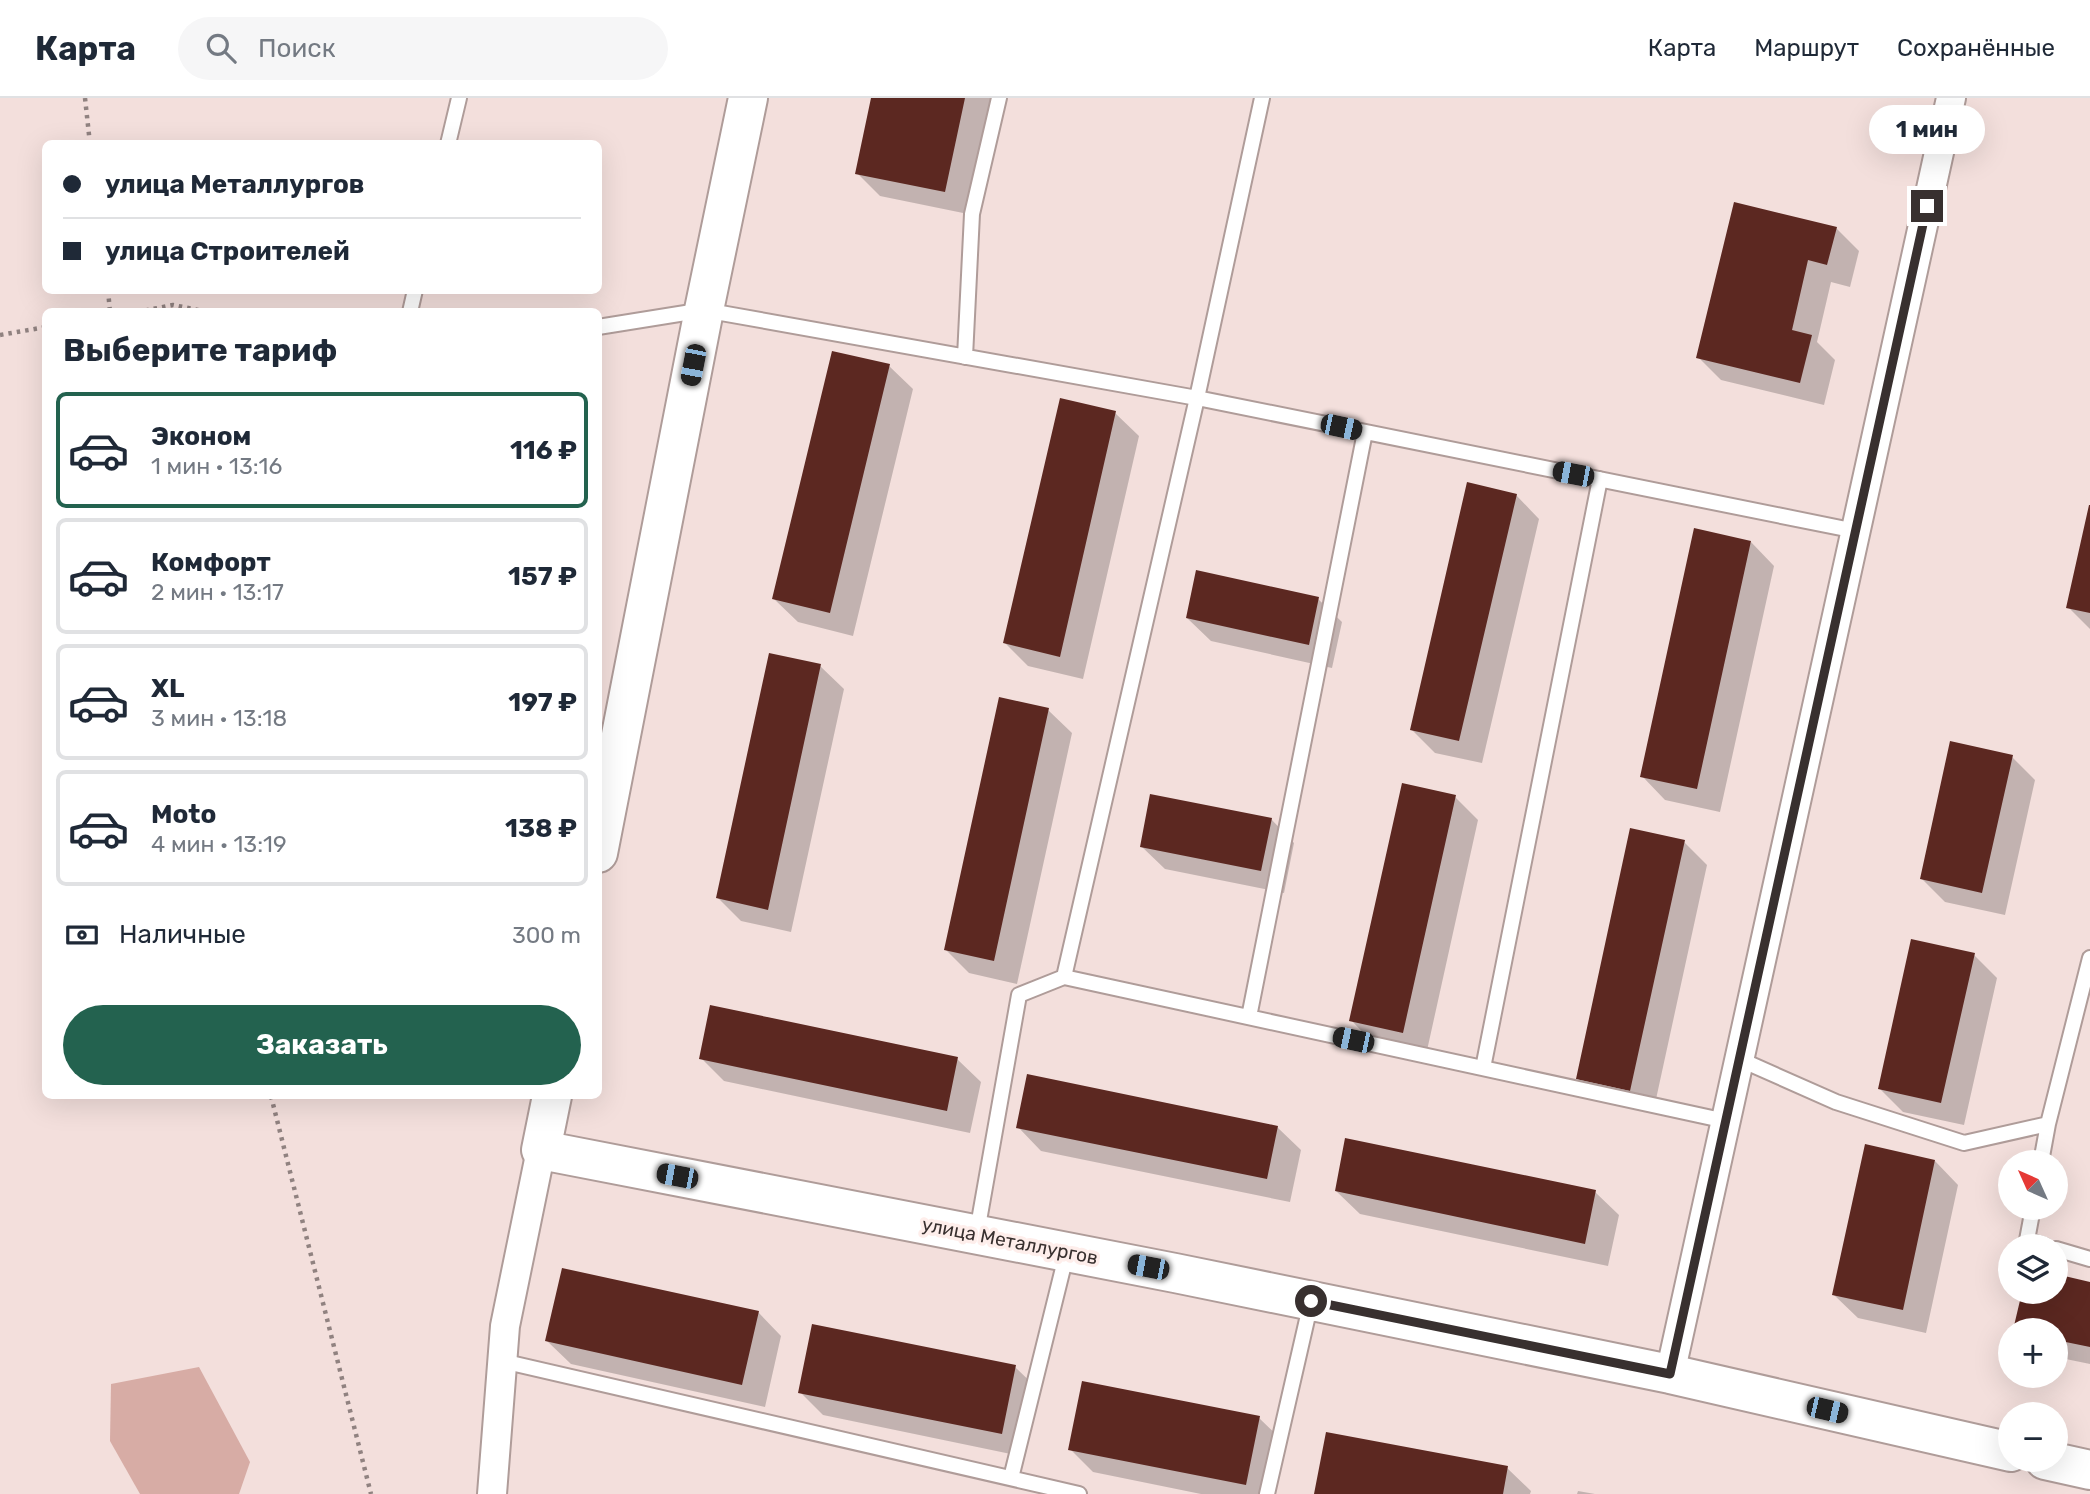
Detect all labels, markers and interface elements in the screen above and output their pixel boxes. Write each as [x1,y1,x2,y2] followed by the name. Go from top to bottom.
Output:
[178,17,668,80] search box
[35,29,136,68] text: Карта
[202,29,240,67] icon: search
[258,33,336,64] text: Поиск
[1648,34,1716,62] text: Карта
[1754,34,1859,62] text: Маршрут
[1897,34,2055,62] text: Сохранённые
[1869,105,1985,154] callout: 1 мин
[1896,115,1958,143] text: 1 мин
[105,169,365,200] text: улица Металлургов
[1911,190,1943,222] route end
[105,236,350,267] text: улица Строителей
[63,331,337,369] text: Выберите тариф
[679,342,708,388] car
[1319,412,1364,442] car
[67,419,130,482] icon: car
[151,421,251,452] text: Эконом
[510,435,577,466] text: 116 ₽
[151,452,282,480] text: 1 мин · 13:16
[1551,460,1596,488] car
[67,545,130,608] icon: car
[151,547,271,578] text: Комфорт
[508,561,577,592] text: 157 ₽
[151,578,284,606] text: 2 мин · 13:17
[67,671,130,734] icon: car
[151,673,184,704] text: XL
[508,687,577,718] text: 197 ₽
[151,704,287,732] text: 3 мин · 13:18
[67,797,130,860] icon: car
[151,799,216,830] text: Moto
[505,813,577,844] text: 138 ₽
[151,830,287,858] text: 4 мин · 13:19
[63,916,101,954] icon: cash
[119,919,246,950] text: Наличные
[512,921,581,949] text: 300 m
[63,1005,581,1085] button: Заказать
[1331,1025,1376,1055] car
[1998,1150,2068,1220] north arrow
[1998,1150,2068,1472] map controls
[655,1162,700,1190] car
[920,1213,1100,1269] street label: улица Металлургов
[1998,1234,2068,1304] button: layers
[1126,1253,1171,1281] car
[1295,1285,1327,1317] route start
[1998,1318,2068,1388] button: +
[1805,1395,1850,1425] car
[1998,1402,2068,1472] button: −

